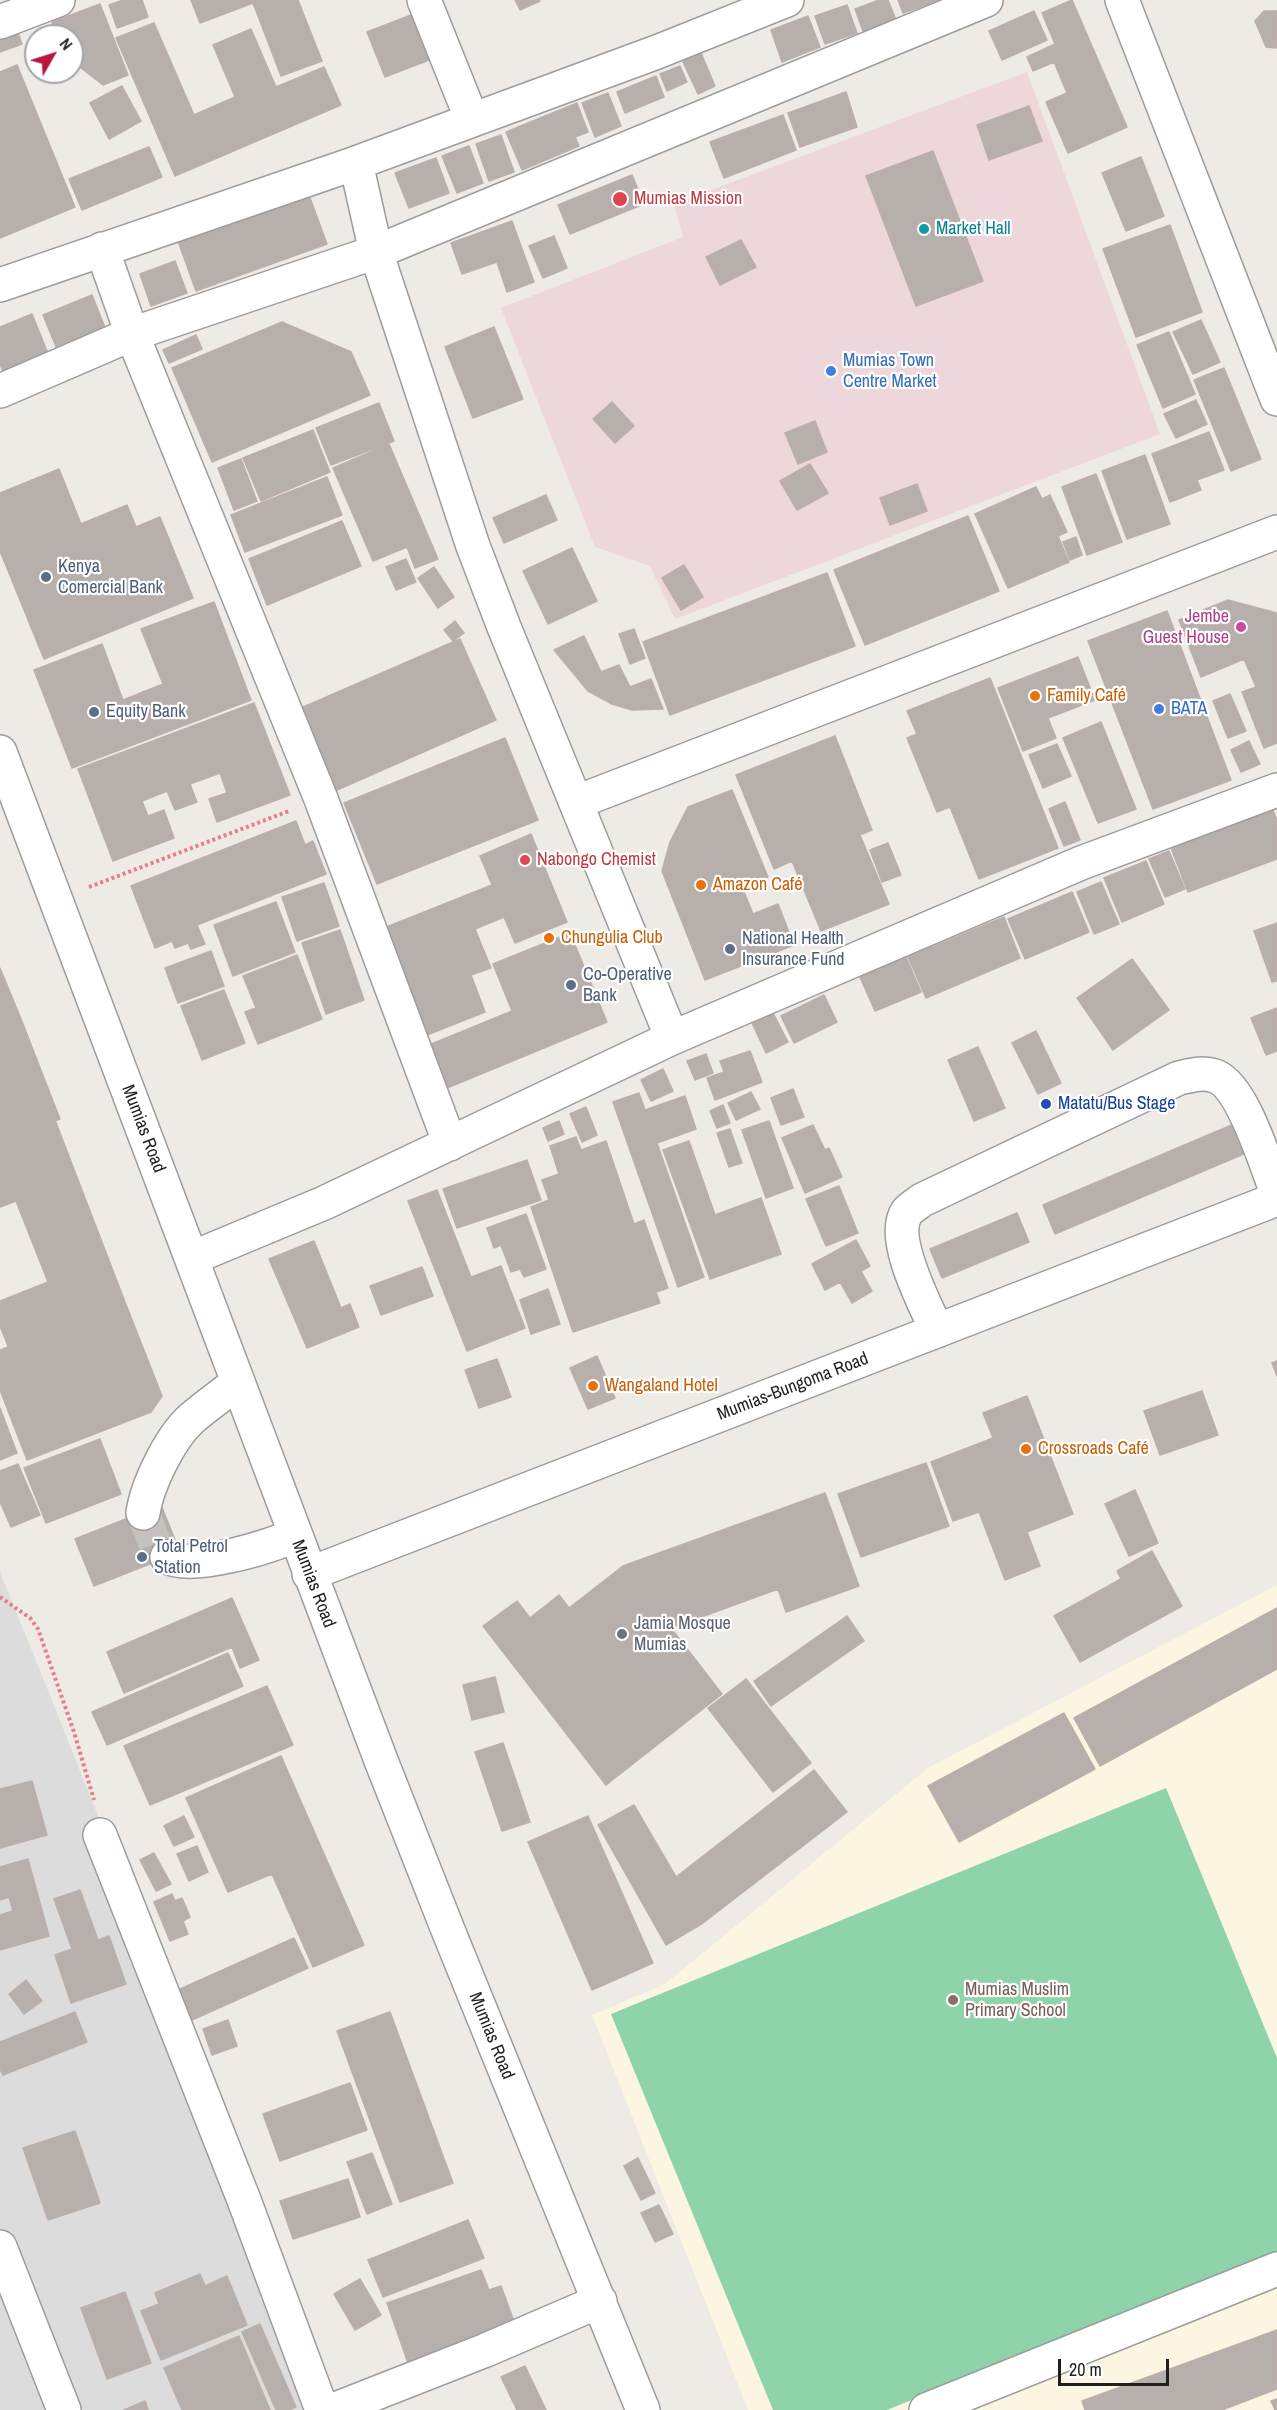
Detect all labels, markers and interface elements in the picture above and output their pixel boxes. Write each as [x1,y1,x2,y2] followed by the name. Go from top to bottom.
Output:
[24,24,84,84] north arrow
[55,33,78,55] text: N
[634,188,742,210] place label: Mumias Mission
[611,190,629,208] marker: Mumias Mission
[936,218,1011,240] place label: Market Hall
[917,222,931,236] marker: Market Hall
[843,350,937,392] place label: Mumias Town Centre Market
[824,364,838,378] marker: Mumias Town Centre Market
[58,556,163,598] place label: Kenya Comercial Bank
[39,570,53,584] marker: Kenya Comercial Bank
[1143,606,1229,648] place label: Jembe Guest House
[1234,620,1248,634] marker: Jembe Guest House
[1047,685,1126,707] place label: Family Café
[1028,689,1042,703] marker: Family Café
[1171,698,1207,720] place label: BATA
[106,701,186,723] place label: Equity Bank
[1152,702,1166,716] marker: BATA
[87,705,101,719] marker: Equity Bank
[537,849,656,871] place label: Nabongo Chemist
[518,853,532,867] marker: Nabongo Chemist
[713,874,802,896] place label: Amazon Café
[694,878,708,892] marker: Amazon Café
[561,927,663,949] place label: Chungulia Club
[742,928,845,970] place label: National Health Insurance Fund
[542,931,556,945] marker: Chungulia Club
[723,942,737,956] marker: National Health Insurance Fund
[583,964,672,1006] place label: Co-Operative Bank
[564,978,578,992] marker: Co-Operative Bank
[116,1082,170,1176] street label: Mumias Road
[1058,1093,1175,1115] place label: Matatu/Bus Stage
[1039,1097,1053,1111] marker: Matatu/Bus Stage
[714,1348,872,1426] street label: Mumias-Bungoma Road
[605,1375,718,1397] place label: Wangaland Hotel
[586,1379,600,1393] marker: Wangaland Hotel
[1038,1438,1149,1460] place label: Crossroads Café
[1019,1442,1033,1456] marker: Crossroads Café
[154,1536,228,1578] place label: Total Petrol Station
[286,1537,340,1631] street label: Mumias Road
[135,1550,149,1564] marker: Total Petrol Station
[634,1613,731,1656] place label: Jamia Mosque Mumias
[615,1627,629,1641] marker: Jamia Mosque Mumias
[965,1979,1069,2022] place label: Mumias Muslim Primary School
[464,1989,518,2083] street label: Mumias Road
[946,1993,960,2007] marker: Mumias Muslim Primary School
[1061,2347,1172,2385] scale bar
[1069,2357,1102,2382] text: 20 m

